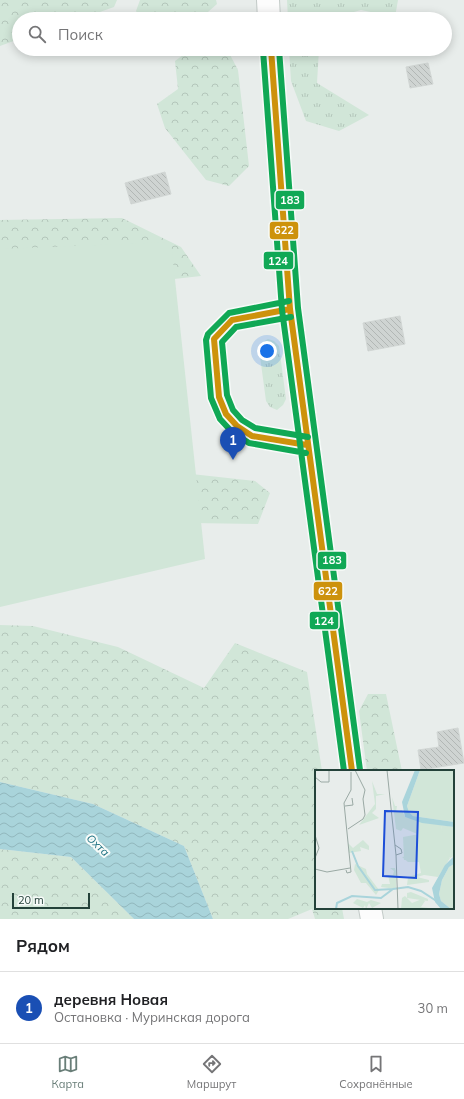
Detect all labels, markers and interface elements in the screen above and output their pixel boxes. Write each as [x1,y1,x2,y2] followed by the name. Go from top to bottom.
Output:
[12,12,452,56] search box
[26,23,48,45] icon: search
[58,25,103,44] text: Поиск
[275,190,305,210] line badge: 183
[280,193,300,207] text: 183
[269,221,299,240] line badge: 622
[274,223,294,237] text: 622
[263,251,294,270] line badge: 124
[268,254,288,268] text: 124
[257,341,277,361] your location
[220,427,246,460] pin: 1
[317,551,347,570] line badge: 183
[322,553,342,567] text: 183
[313,581,343,601] line badge: 622
[318,584,338,598] text: 622
[309,611,339,630] line badge: 124
[314,614,334,628] text: 124
[315,770,454,909] inset map
[84,831,113,859] water label: Охта
[12,891,90,910] scale bar
[18,893,44,907] text: 20 m
[16,935,70,956] text: Рядом
[54,990,168,1009] text: деревня Новая
[25,1000,33,1016] text: 1
[418,1000,448,1016] text: 30 m
[54,1009,250,1025] text: Остановка · Муринская дорога
[51,1053,84,1091] tab: Карта
[187,1053,236,1091] tab: Маршрут
[339,1053,413,1091] tab: Сохранённые

